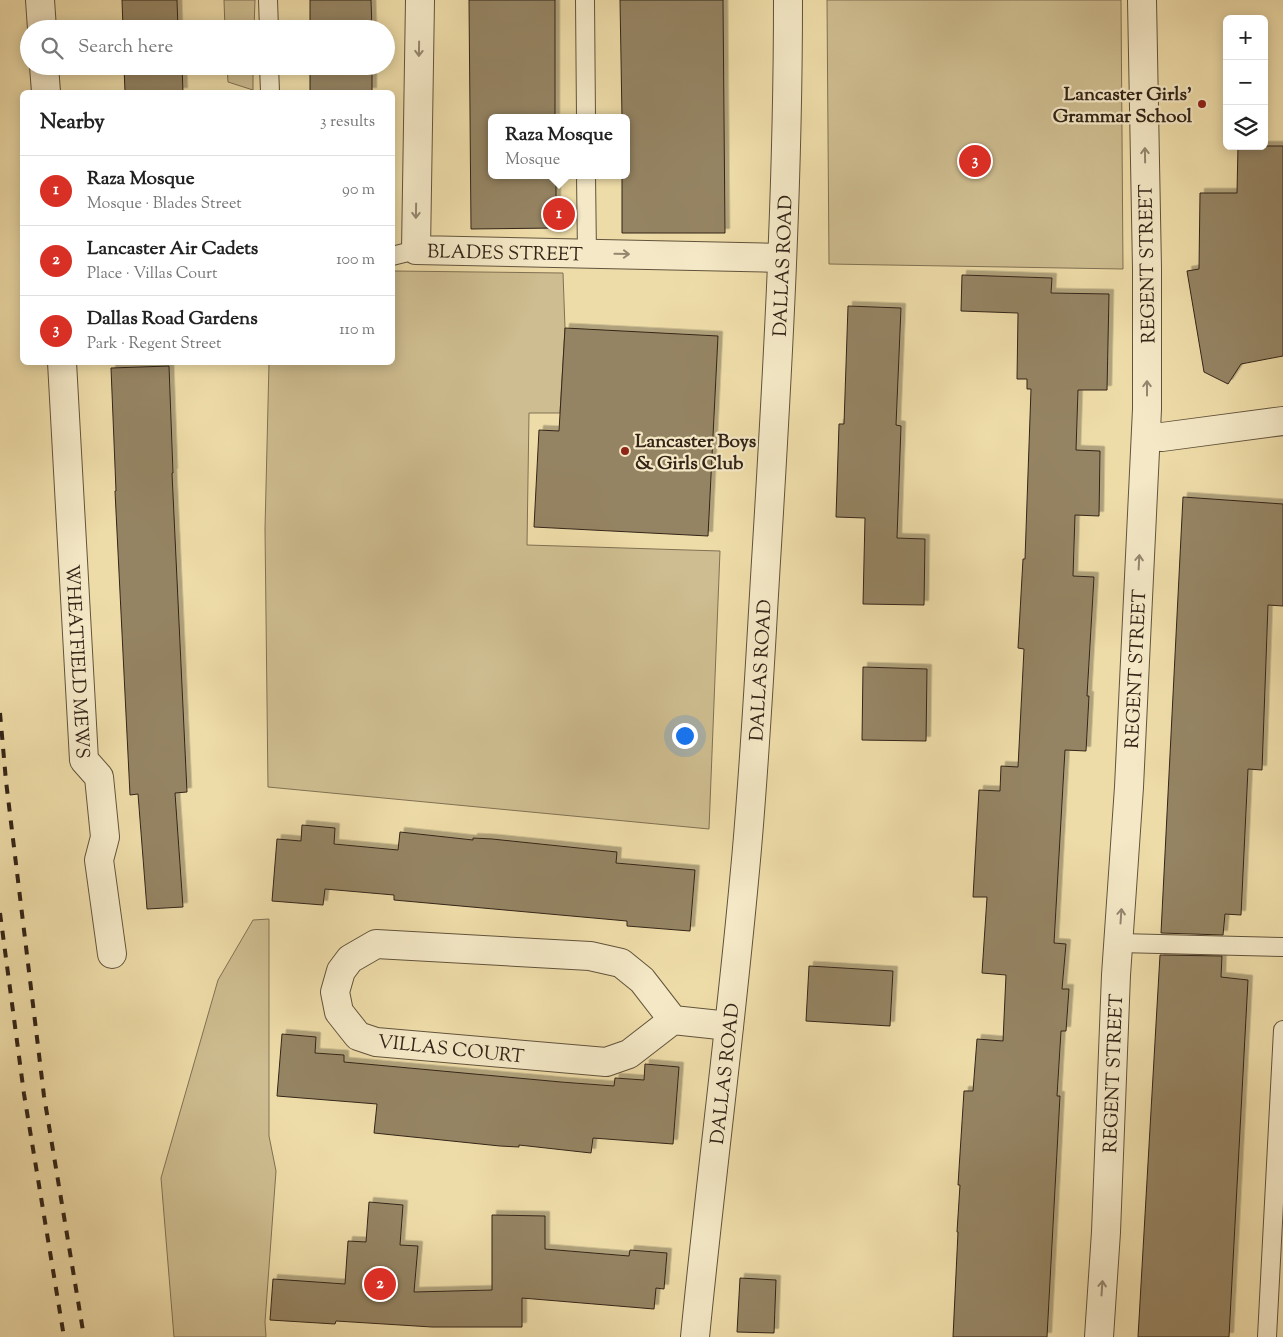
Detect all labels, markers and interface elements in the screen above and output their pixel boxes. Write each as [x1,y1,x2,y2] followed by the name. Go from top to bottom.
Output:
[1223,15,1268,150] map controls
[1223,15,1268,60] button: +
[20,20,395,75] search box
[38,34,66,62] icon: search
[78,34,173,61] text: Search here
[414,40,424,56] one-way arrow
[1223,60,1268,105] button: −
[1053,82,1193,131] place label: Lancaster Girls' Grammar School
[1196,98,1208,110] marker: Lancaster Girls' Grammar School
[1223,105,1268,150] button: layers
[40,108,105,138] text: Nearby
[320,111,375,134] text: 3 results
[488,114,630,179] popup
[505,122,613,149] text: Raza Mosque
[959,142,991,180] pin: 3
[1140,147,1149,163] one-way arrow
[505,149,560,172] text: Mosque
[87,166,195,193] text: Raza Mosque
[53,179,59,202] text: 1
[342,179,375,202] text: 90 m
[1134,184,1163,344] street label: REGENT STREET
[87,193,242,216] text: Mosque · Blades Street
[543,195,575,233] pin: 1
[768,195,801,338] street label: DALLAS ROAD
[412,203,421,219] one-way arrow
[87,236,258,263] text: Lancaster Air Cadets
[427,239,583,270] street label: BLADES STREET
[52,249,60,272] text: 2
[336,249,375,272] text: 100 m
[614,249,630,259] one-way arrow
[87,263,218,286] text: Place · Villas Court
[87,306,258,333] text: Dallas Road Gardens
[53,319,59,342] text: 3
[339,319,375,342] text: 110 m
[87,333,222,356] text: Park · Regent Street
[1142,380,1152,396] one-way arrow
[635,429,757,478] place label: Lancaster Boys & Girls Club
[619,445,631,457] marker: Lancaster Boys & Girls Club
[1135,554,1144,570] one-way arrow
[57,564,95,760] street label: WHEATFIELD MEWS
[1120,589,1154,749] street label: REGENT STREET
[744,599,780,742] street label: DALLAS ROAD
[672,723,698,749] your location
[1116,909,1125,925] one-way arrow
[1098,993,1131,1154] street label: REGENT STREET
[705,1002,748,1146] street label: DALLAS ROAD
[376,1029,525,1072] street label: VILLAS COURT
[364,1265,396,1303] pin: 2
[1098,1281,1107,1297] one-way arrow

